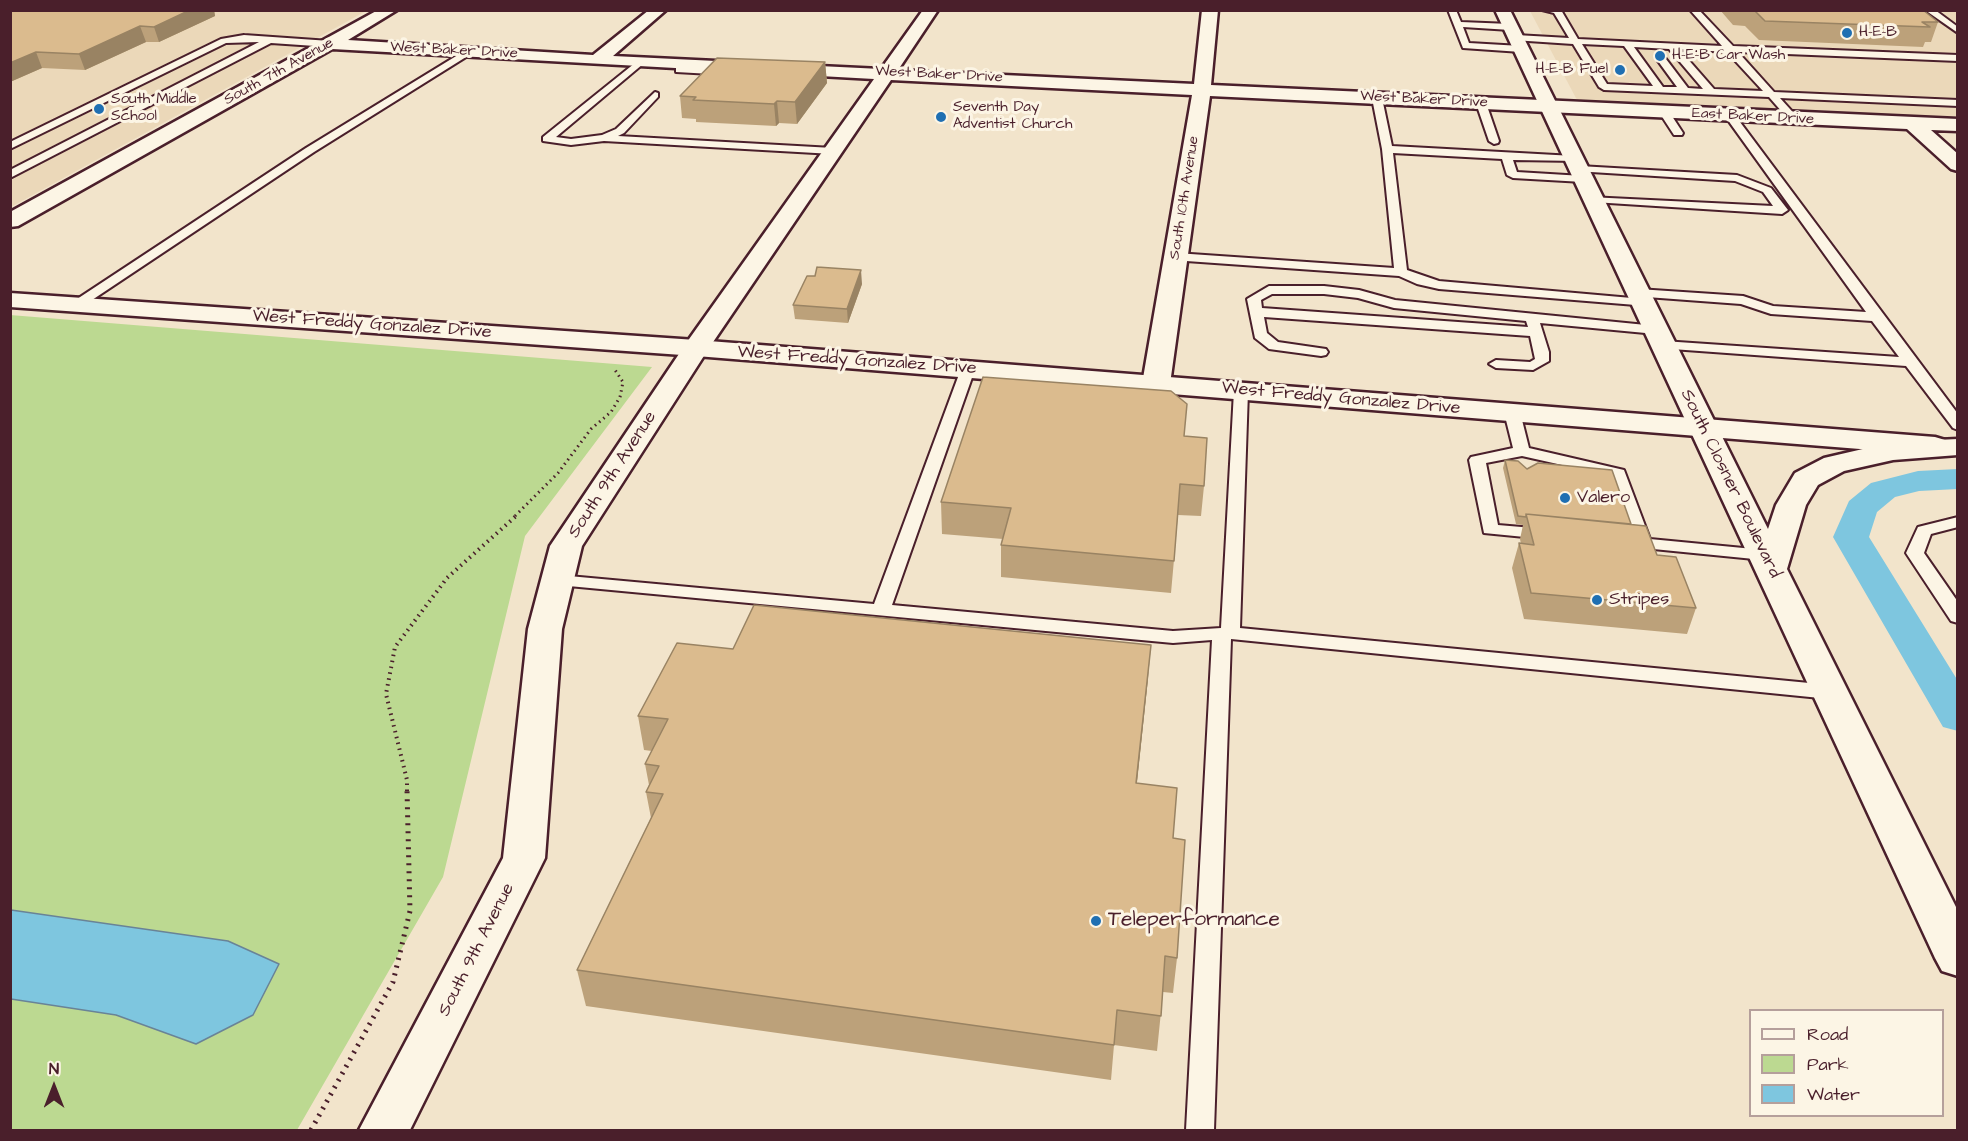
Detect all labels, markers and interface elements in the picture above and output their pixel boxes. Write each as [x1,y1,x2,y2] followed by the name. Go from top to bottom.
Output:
[1859,24,1897,42] place label: H-E-B
[1840,26,1854,40] marker: H-E-B
[221,34,337,110] street label: South 7th Avenue
[390,39,518,63] street label: West Baker Drive
[1672,47,1785,65] place label: H-E-B Car Wash
[1653,49,1667,63] marker: H-E-B Car Wash
[1536,61,1608,79] place label: H-E-B Fuel
[875,63,1003,87] street label: West Baker Drive
[1613,63,1627,77] marker: H-E-B Fuel
[1360,88,1488,112] street label: West Baker Drive
[111,91,197,126] place label: South Middle School
[953,99,1072,134] place label: Seventh Day Adventist Church
[92,102,106,116] marker: South Middle School
[1692,105,1814,129] street label: East Baker Drive
[934,110,948,124] marker: Seventh Day Adventist Church
[1166,135,1204,261] street label: South 10th Avenue
[252,306,492,344] street label: West Freddy Gonzalez Drive
[737,342,977,380] street label: West Freddy Gonzalez Drive
[1221,378,1461,420] street label: West Freddy Gonzalez Drive
[1675,386,1785,582] street label: South Closner Boulevard
[564,408,662,542] street label: South 9th Avenue
[1577,487,1630,509] place label: Valero
[1558,491,1572,505] marker: Valero
[1609,589,1669,611] place label: Stripes
[1590,593,1604,607] marker: Stripes
[434,880,520,1020] street label: South 9th Avenue
[1108,908,1280,934] place label: Teleperformance
[1089,914,1103,928] marker: Teleperformance
[1749,1009,1944,1117] legend
[1807,1022,1848,1047] text: Road
[1807,1052,1849,1077] text: Park
[24,1057,84,1117] north arrow
[49,1058,59,1080] text: N
[1807,1082,1860,1107] text: Water

